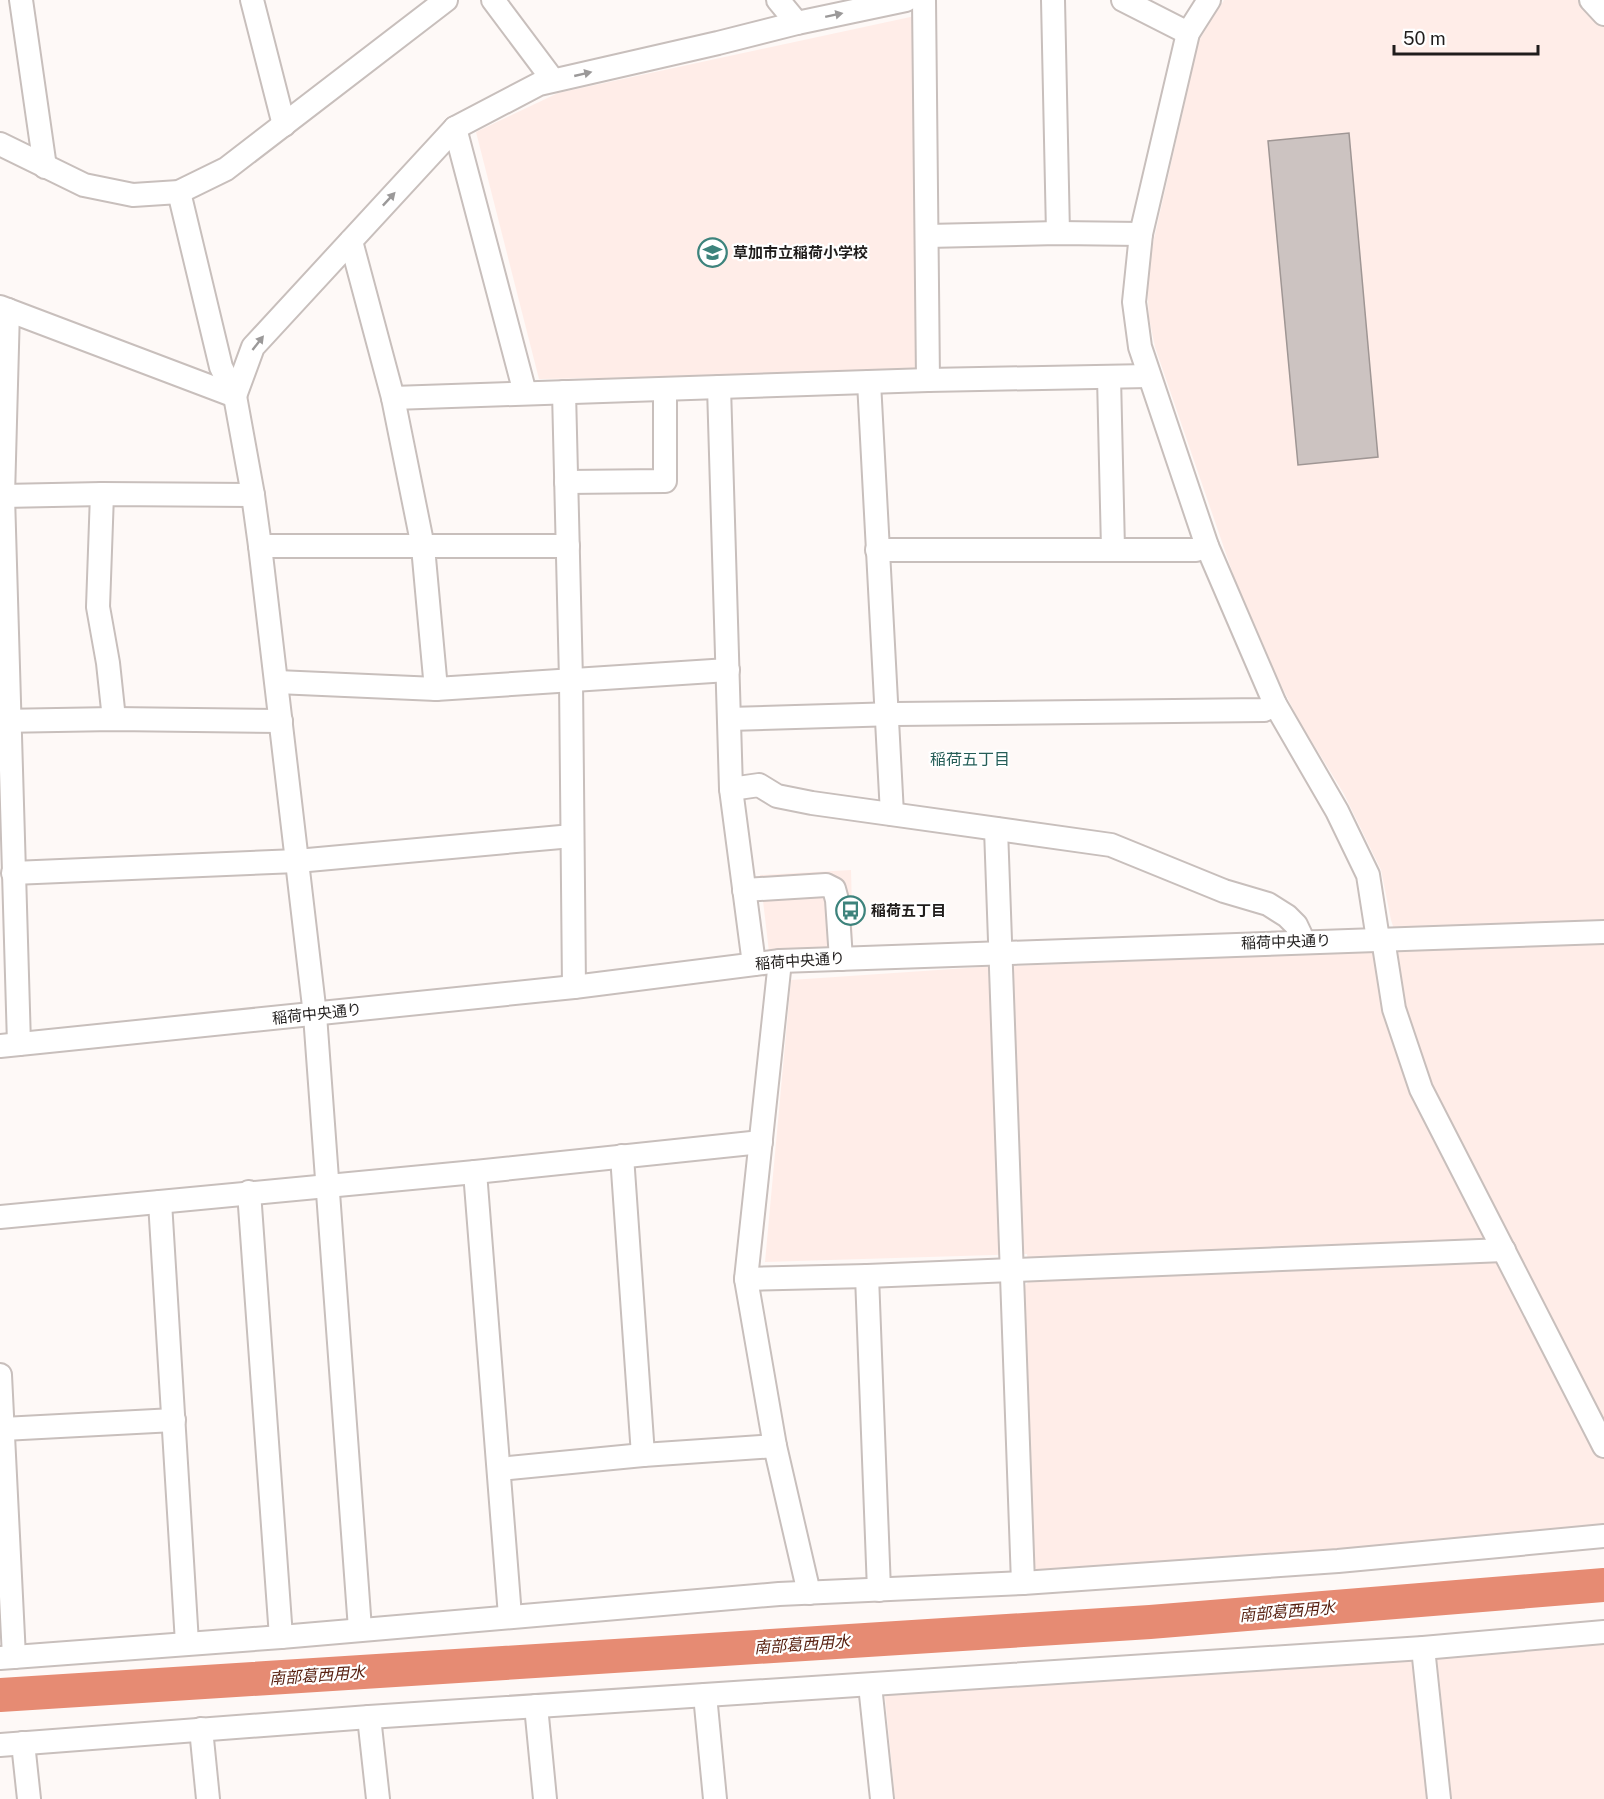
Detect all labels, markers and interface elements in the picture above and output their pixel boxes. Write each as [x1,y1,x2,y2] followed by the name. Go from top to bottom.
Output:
[825,10,844,19] one-way arrow
[1394,18,1538,56] scale bar
[1403,28,1446,49] text: 50 m
[574,68,592,78] one-way arrow
[382,192,396,206] one-way arrow
[696,237,728,269] school or university icon: 草加市立稲荷小学校
[733,244,868,261] place label: 草加市立稲荷小学校
[252,335,265,351] one-way arrow
[930,750,1010,769] district label: 稲荷五丁目
[834,895,866,927] bus stop icon: 稲荷五丁目
[871,902,946,919] place label: 稲荷五丁目
[1241,931,1331,952] street label: 稲荷中央通り
[754,949,845,972] street label: 稲荷中央通り
[271,1000,363,1027] street label: 稲荷中央通り
[1238,1598,1338,1625] water label: 南部葛西用水
[753,1632,853,1657] water label: 南部葛西用水
[268,1663,368,1688] water label: 南部葛西用水

